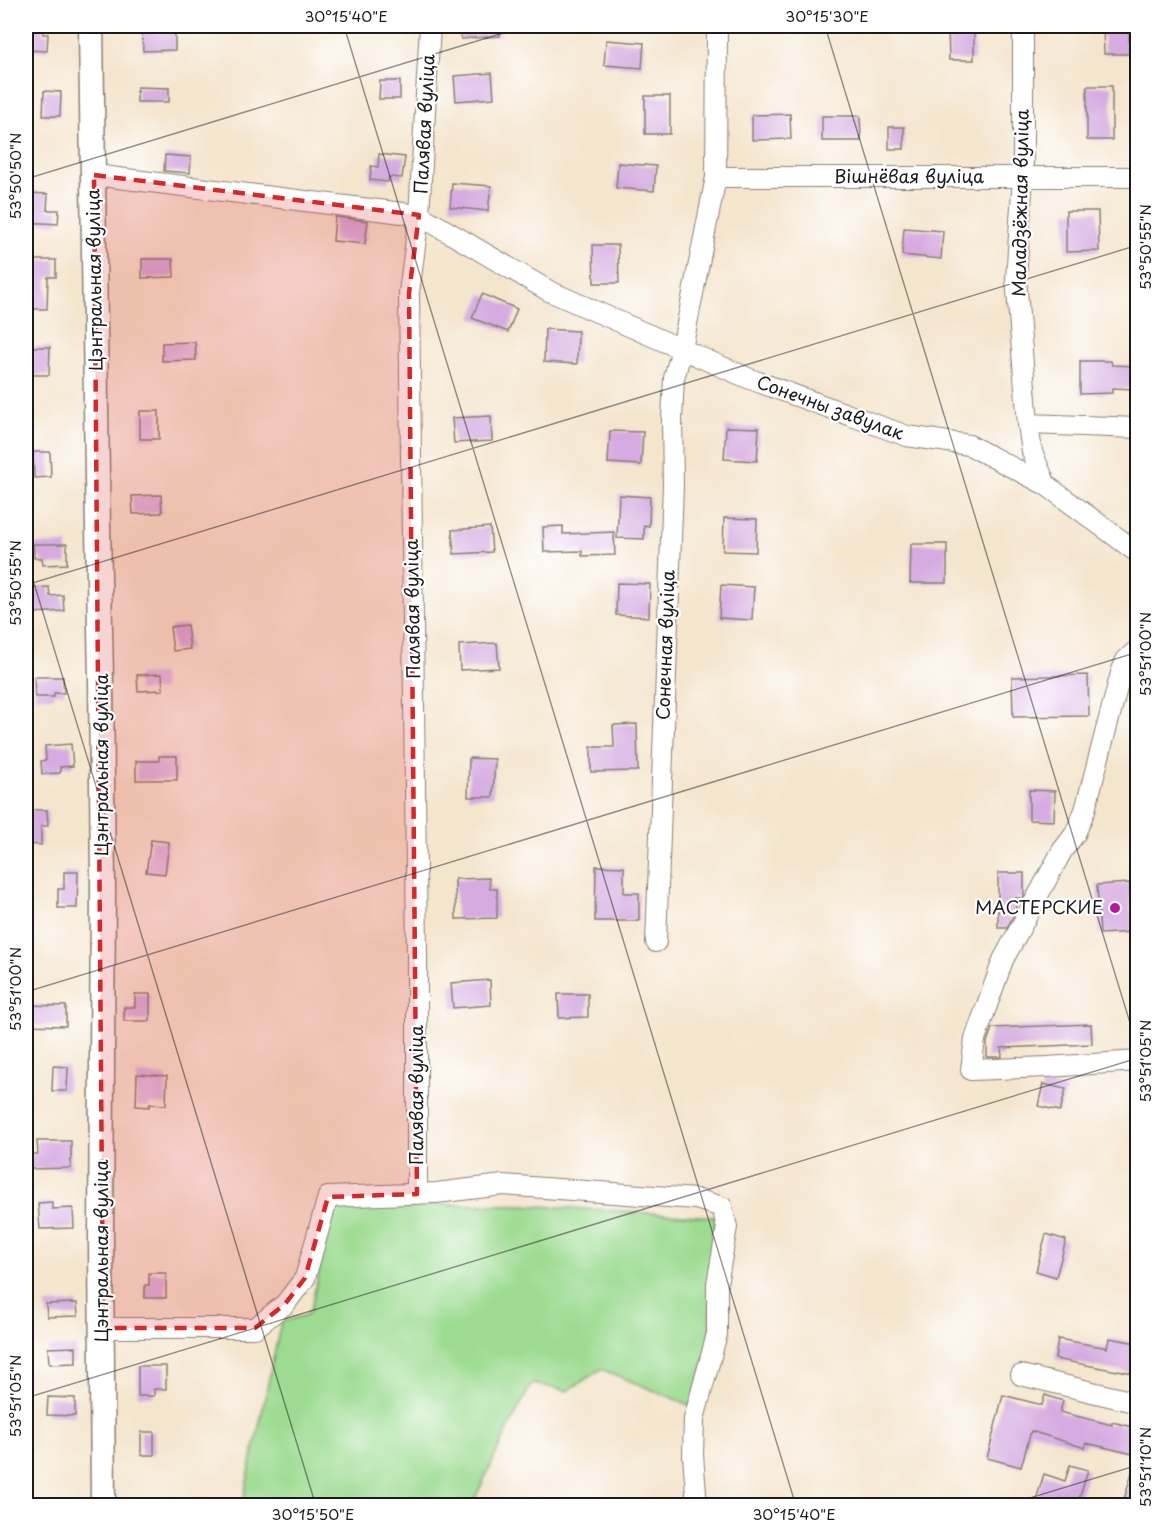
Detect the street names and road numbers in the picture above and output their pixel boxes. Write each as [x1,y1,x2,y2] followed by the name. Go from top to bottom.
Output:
[406,53,441,194] street label: Палявая вуліца
[1004,109,1035,297] street label: Маладзёжная вуліца
[834,162,984,189] street label: Вішнёвая вуліца
[78,188,109,372] street label: Цэнтральная вуліца
[753,367,908,446] street label: Сонечны завулак
[397,539,426,679] street label: Палявая вуліца
[648,569,681,720] street label: Сонечная вуліца
[87,674,114,856] street label: Цэнтральная вуліца
[402,1025,429,1165] street label: Палявая вуліца
[87,1160,114,1342] street label: Цэнтральная вуліца

